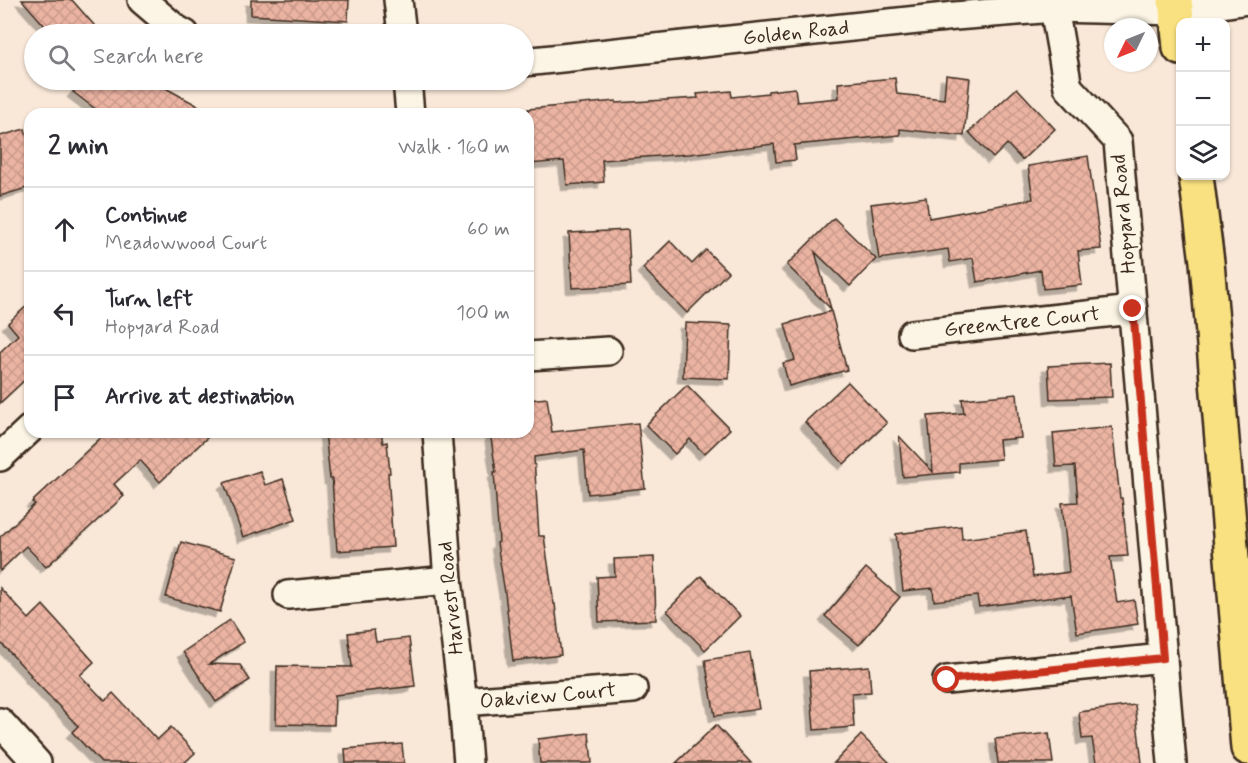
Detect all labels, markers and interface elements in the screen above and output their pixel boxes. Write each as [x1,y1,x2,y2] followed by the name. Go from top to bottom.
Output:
[741,14,851,52] street label: Golden Road
[1104,18,1158,72] north arrow
[1176,18,1230,180] map controls
[1176,18,1230,72] button: +
[24,24,534,90] search box
[45,41,78,74] icon: search
[93,43,204,71] text: Search here
[1176,72,1230,126] button: −
[1176,126,1230,180] button: layers
[48,130,109,164] text: 2 min
[398,134,510,161] text: Walk · 160 m
[1105,153,1143,275] street label: Hopyard Road
[105,202,187,230] text: Continue
[48,213,81,246] icon: ahead
[467,216,510,243] text: 60 m
[105,230,267,257] text: Meadowwood Court
[105,286,193,314] text: Turn left
[1119,295,1145,321] route end
[48,297,81,330] icon: left
[456,300,510,327] text: 100 m
[943,300,1101,344] street label: Greentree Court
[105,314,219,341] text: Hopyard Road
[48,381,81,414] icon: arrive
[105,383,295,411] text: Arrive at destination
[431,540,471,656] street label: Harvest Road
[933,666,959,692] route start
[479,676,618,716] street label: Oakview Court

